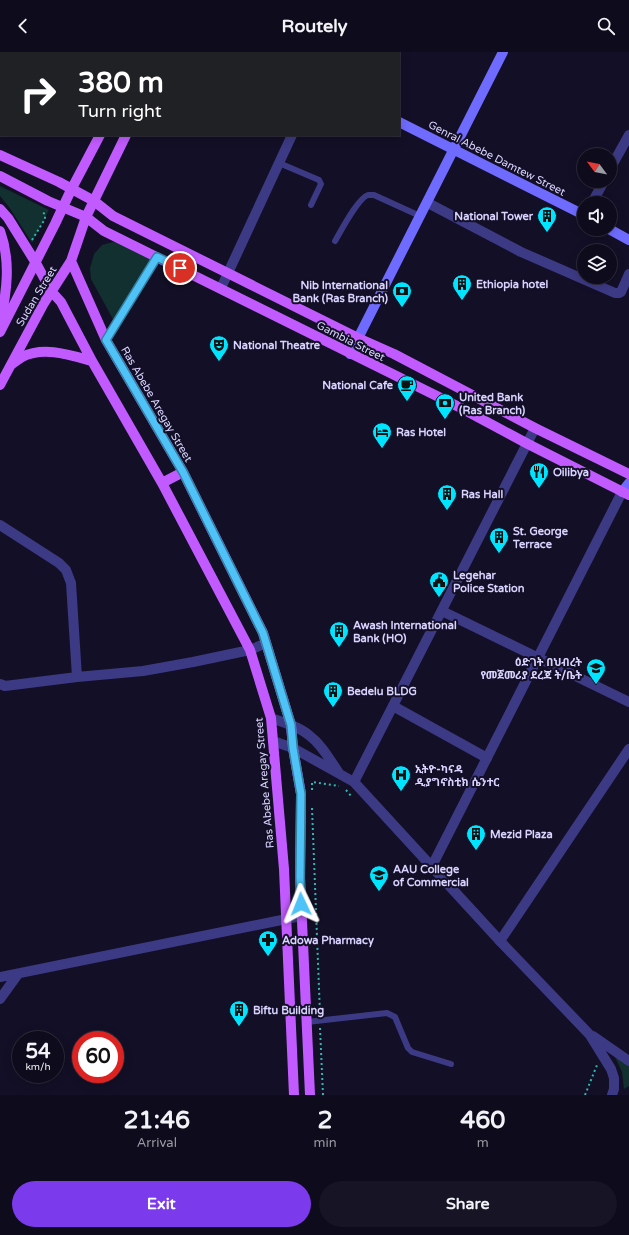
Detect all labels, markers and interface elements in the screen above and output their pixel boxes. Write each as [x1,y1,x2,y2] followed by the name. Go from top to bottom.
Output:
[12,15,34,37] icon: back
[282,15,347,37] text: Routely
[595,15,617,37] icon: search
[78,66,164,100] text: 380 m
[12,68,64,120] icon: right
[78,100,162,122] text: Turn right
[426,118,568,199] street label: Genral Abebe Damtew Street
[577,148,617,188] north arrow
[577,148,617,284] map controls
[577,196,617,236] button: sound
[536,205,558,233] building icon: National Tower
[454,210,534,223] place label: National Tower
[577,244,617,284] button: layers
[163,251,197,285] pin
[169,257,191,279] icon: arrive
[13,264,59,329] street label: Sudan Street
[451,273,473,301] building icon: Ethiopia hotel
[476,278,549,292] place label: Ethiopia hotel
[292,279,389,305] place label: Nib International Bank (Ras Branch)
[391,280,413,308] bank icon: Nib International Bank (Ras Branch)
[315,319,387,364] street label: Gambia Street
[208,334,230,362] theatre icon: National Theatre
[233,339,321,352] place label: National Theatre
[118,344,195,464] street label: Ras Abebe Aregay Street
[396,374,418,402] cafe icon: National Cafe
[322,379,394,392] place label: National Cafe
[459,391,526,417] place label: United Bank (Ras Branch)
[434,392,456,420] bank icon: United Bank (Ras Branch)
[371,421,393,449] hotel icon: Ras Hotel
[396,426,446,439] place label: Ras Hotel
[528,461,550,489] restaurant icon: Oilibya
[553,466,589,480] place label: Oilibya
[436,483,458,511] building icon: Ras Hall
[461,488,503,501] place label: Ras Hall
[512,525,569,551] place label: St. George Terrace
[488,526,510,554] building icon: St. George Terrace
[453,569,525,595] place label: Legehar Police Station
[428,570,450,598] public building icon: Legehar Police Station
[353,619,457,645] place label: Awash International Bank (HO)
[328,620,350,648] building icon: Awash International Bank (HO)
[481,656,582,682] place label: ዕድገት በህብረት የመጀመሪያ ደረጃ ት/ቤት
[585,657,607,685] school or university icon: ዕድገት በህብረት የመጀመሪያ ደረጃ ት/ቤት
[322,680,344,708] building icon: Bedelu BLDG
[347,685,417,698] place label: Bedelu BLDG
[252,717,277,849] street label: Ras Abebe Aregay Street
[415,763,499,789] place label: ኢትዮ-ካናዳ ዲያግኖስቲክ ሴንተር
[390,764,412,792] hospital icon: ኢትዮ-ካናዳ ዲያግኖስቲክ ሴንተር
[465,823,487,851] building icon: Mezid Plaza
[490,828,553,841] place label: Mezid Plaza
[393,863,469,889] place label: AAU College of Commercial
[368,864,390,892] school or university icon: AAU College of Commercial
[280,883,322,925] position arrow
[257,929,279,957] pharmacy icon: Adowa Pharmacy
[282,934,374,948] place label: Adowa Pharmacy
[228,999,250,1027] building icon: Biftu Building
[253,1004,324,1018] place label: Biftu Building
[72,1031,124,1083] speed limit sign: 60
[25,1040,51,1064] text: 54
[25,1061,51,1073] text: km/h
[124,1106,190,1135] text: 21:46
[318,1106,333,1135] text: 2
[460,1106,505,1135] text: 460
[137,1135,177,1151] text: Arrival
[314,1135,337,1151] text: min
[477,1135,489,1151] text: m
[12,1181,311,1227] button: Exit
[319,1181,617,1227] button: Share

